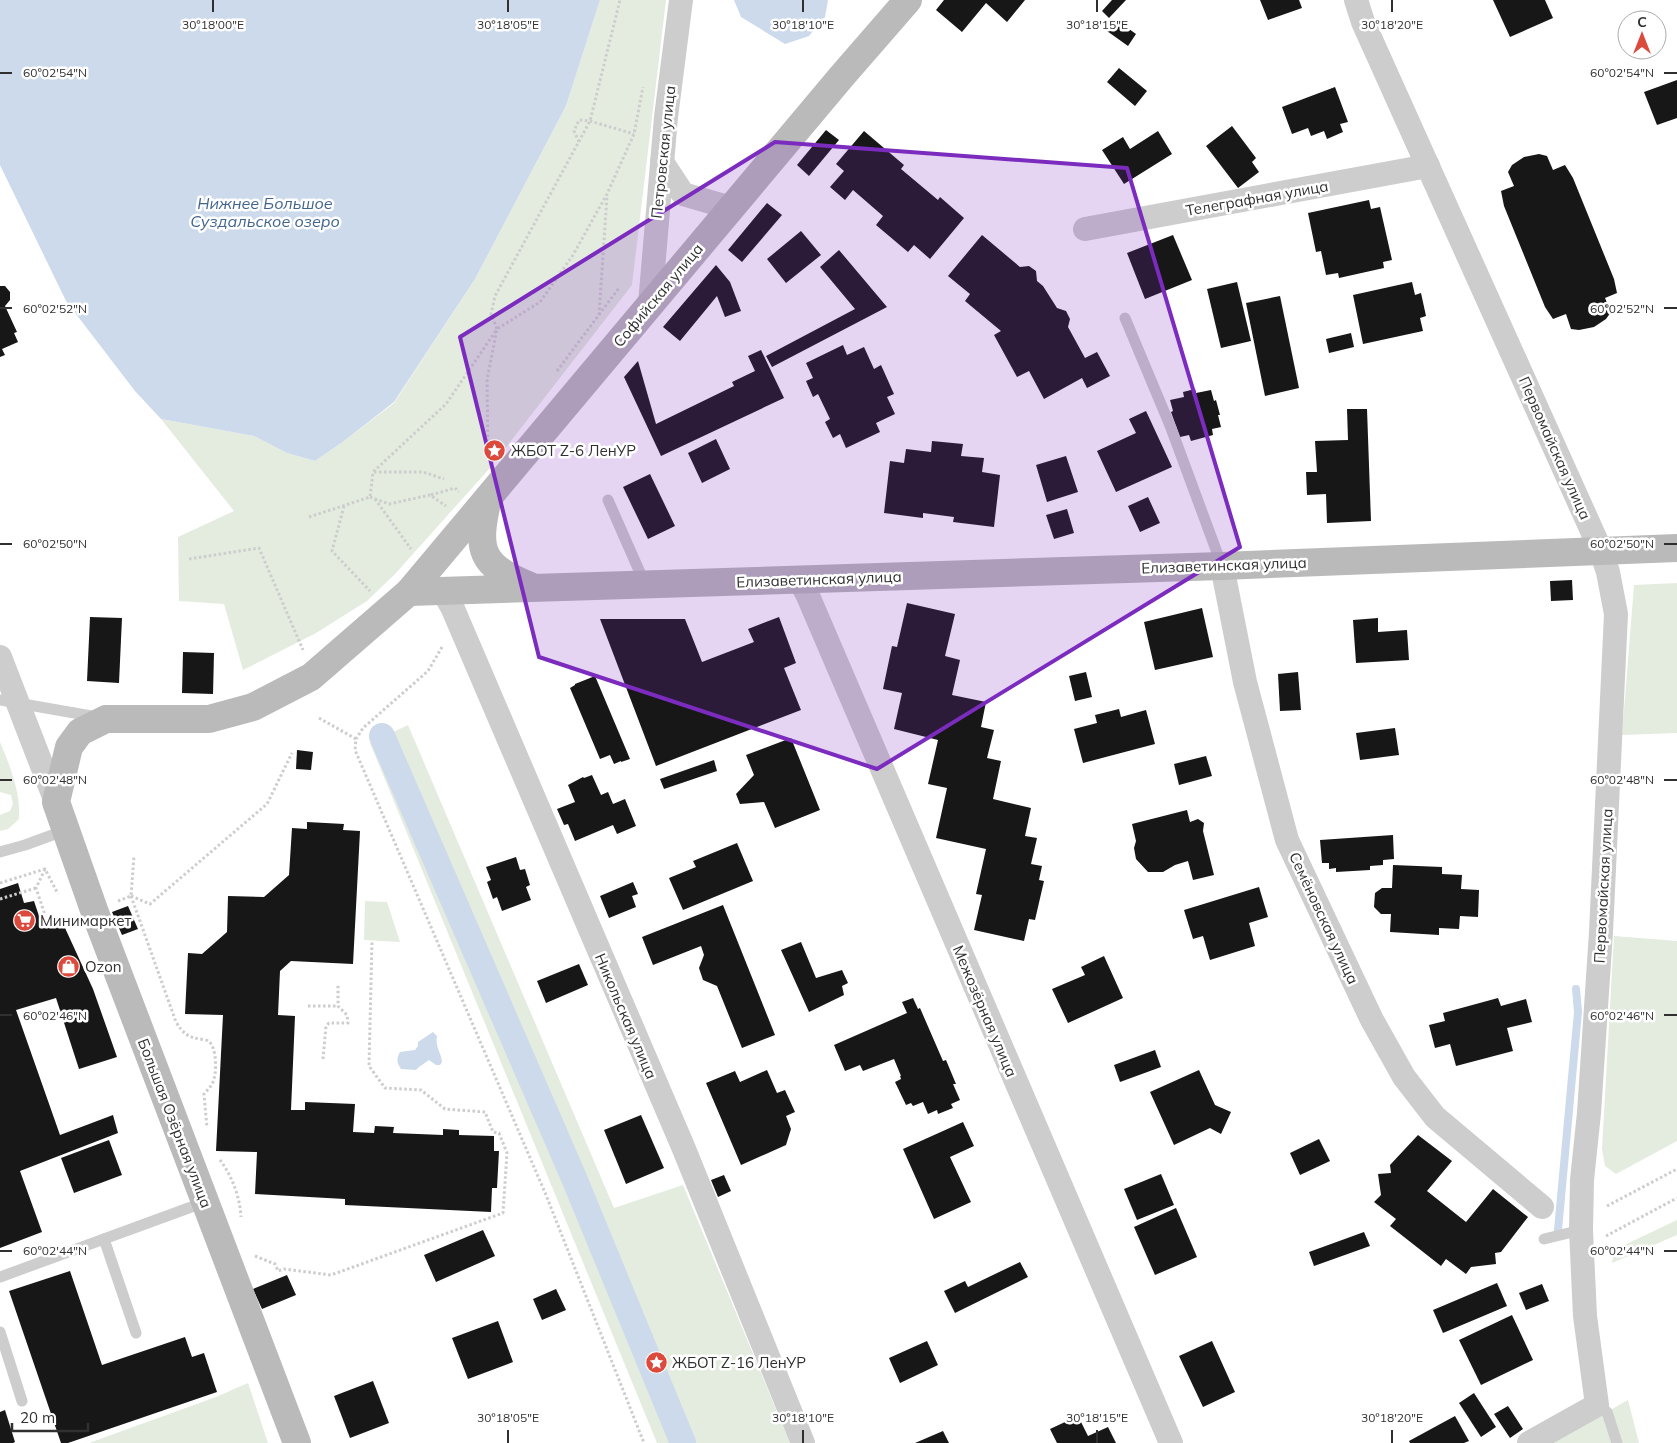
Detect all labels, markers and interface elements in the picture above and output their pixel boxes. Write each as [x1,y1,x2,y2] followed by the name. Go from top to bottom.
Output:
[1617,10,1667,60] north arrow
[1637,13,1647,31] text: С
[182,17,244,32] text: 30°18'00"E
[477,17,539,32] text: 30°18'05"E
[772,17,834,32] text: 30°18'10"E
[1066,17,1128,32] text: 30°18'15"E
[1361,17,1423,32] text: 30°18'20"E
[23,65,87,80] text: 60°02'54"N
[1590,65,1654,80] text: 60°02'54"N
[647,85,679,219] street label: Петровская улица
[1184,176,1330,220] street label: Телеграфная улица
[190,193,340,231] water label: Нижнее Большое Суздальское озеро
[609,239,707,351] street label: Софийская улица
[23,301,87,316] text: 60°02'52"N
[1590,301,1654,316] text: 60°02'52"N
[1515,373,1595,523] street label: Первомайская улица
[483,438,507,462] place icon: ЖБОТ Z-6 ЛенУР
[511,441,636,460] place label: ЖБОТ Z-6 ЛенУР
[23,536,87,551] text: 60°02'50"N
[1590,536,1654,551] text: 60°02'50"N
[1141,553,1307,577] street label: Елизаветинская улица
[736,567,902,591] street label: Елизаветинская улица
[23,772,87,787] text: 60°02'48"N
[1590,772,1654,787] text: 60°02'48"N
[1589,808,1617,964] street label: Первомайская улица
[1285,849,1363,987] street label: Семёновская улица
[12,908,36,932] supermarket icon: Минимаркет
[40,911,131,930] place label: Минимаркет
[949,942,1021,1080] street label: Межозёрная улица
[591,950,661,1082] street label: Никольская улица
[57,954,81,978] shop icon: Ozon
[85,957,122,976] place label: Ozon
[23,1008,87,1023] text: 60°02'46"N
[1590,1008,1654,1023] text: 60°02'46"N
[134,1036,216,1210] street label: Большая Озёрная улица
[23,1243,87,1258] text: 60°02'44"N
[1590,1243,1654,1258] text: 60°02'44"N
[644,1350,668,1374] place icon: ЖБОТ Z-16 ЛенУР
[672,1353,806,1372] place label: ЖБОТ Z-16 ЛенУР
[12,1400,89,1432] scale bar
[20,1408,55,1427] text: 20 m
[477,1410,539,1425] text: 30°18'05"E
[772,1410,834,1425] text: 30°18'10"E
[1066,1410,1128,1425] text: 30°18'15"E
[1361,1410,1423,1425] text: 30°18'20"E

